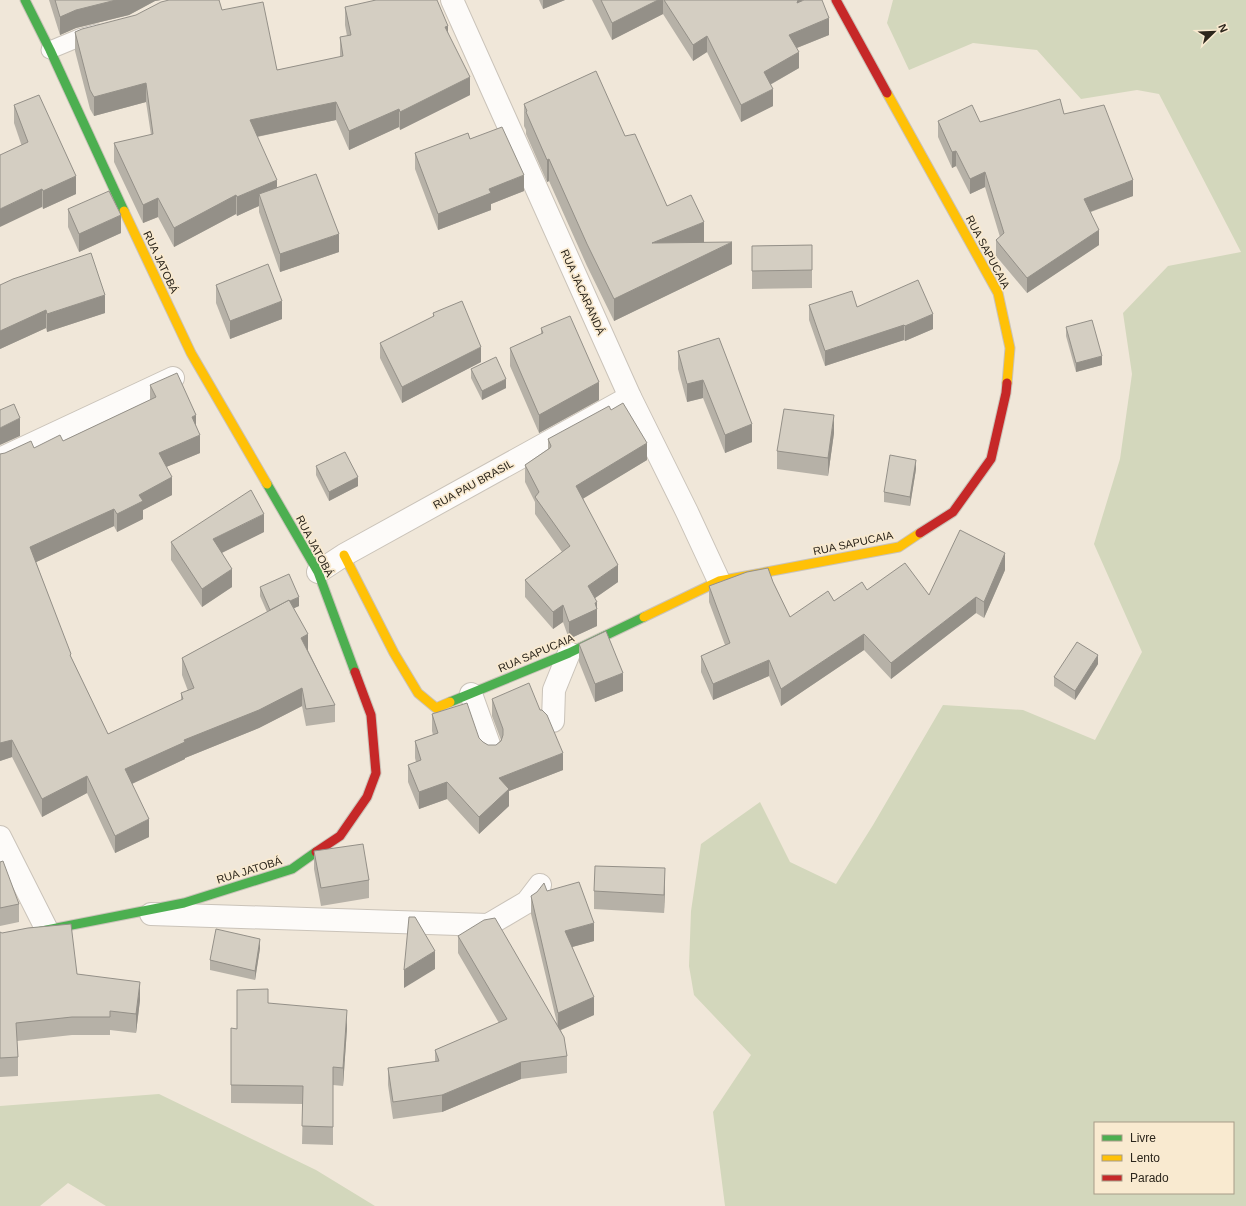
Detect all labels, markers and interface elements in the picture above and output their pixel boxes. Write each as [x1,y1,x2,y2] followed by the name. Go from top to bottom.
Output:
[1194,12,1234,52] north arrow
[1216,22,1230,34] text: N
[964,213,1013,291] street label: RUA SAPUCAIA
[141,229,181,296] street label: RUA JATOBÁ
[559,247,608,337] street label: RUA JACARANDÁ
[431,457,515,511] street label: RUA PAU BRASIL
[294,513,336,579] street label: RUA JATOBÁ
[812,529,895,557] street label: RUA SAPUCAIA
[496,631,576,674] street label: RUA SAPUCAIA
[215,854,284,886] street label: RUA JATOBÁ
[1094,1122,1234,1194] legend
[1130,1131,1156,1145] text: Livre
[1130,1151,1160,1165] text: Lento
[1130,1171,1169,1185] text: Parado

